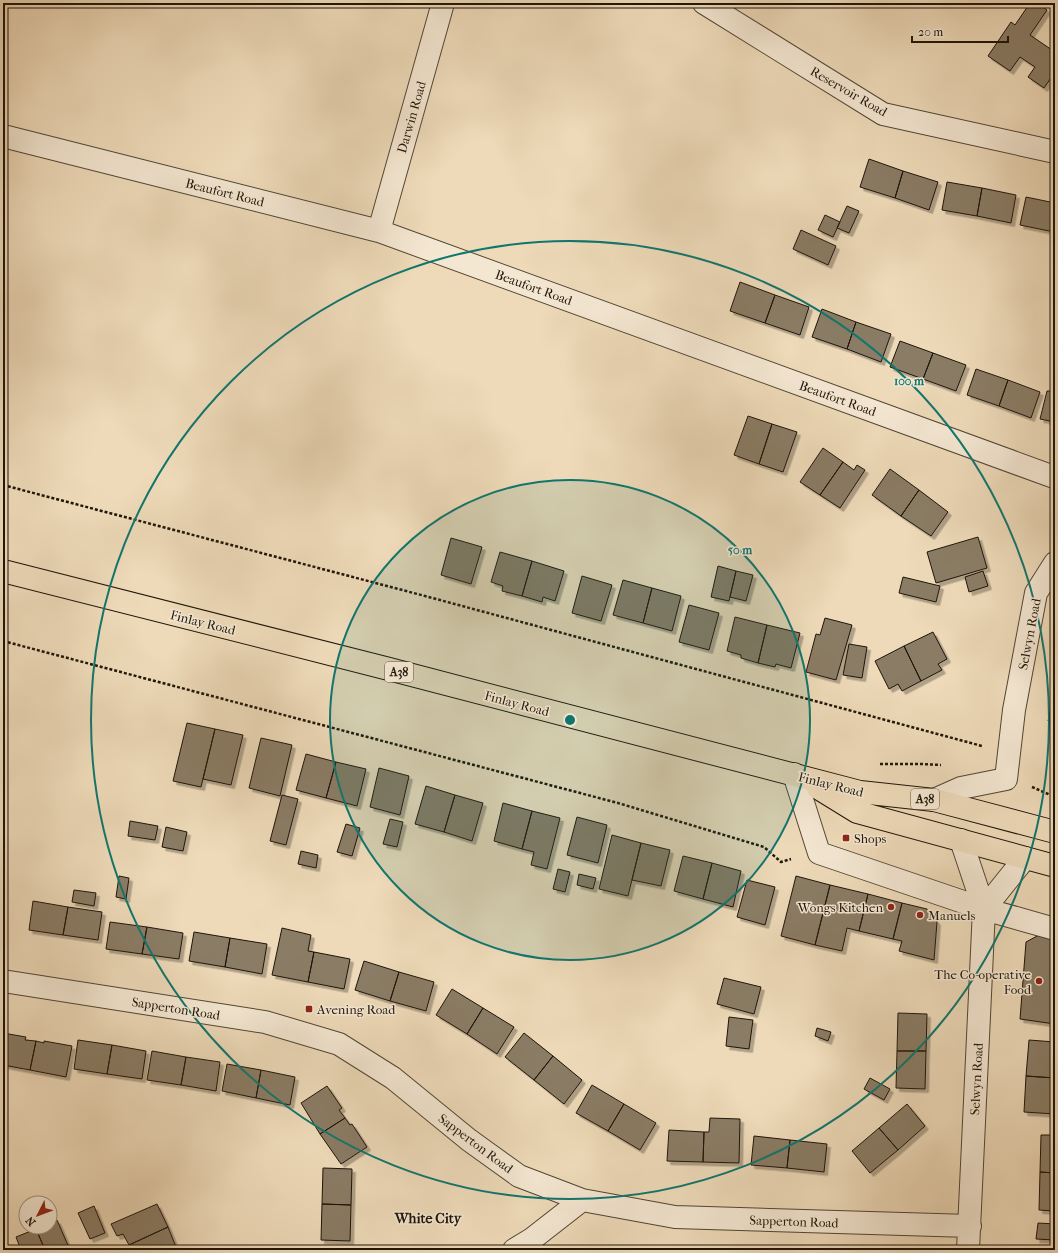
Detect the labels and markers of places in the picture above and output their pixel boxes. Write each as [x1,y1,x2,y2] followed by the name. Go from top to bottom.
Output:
[563,713,577,727] centre of rings
[854,831,887,846] place label: Shops
[841,833,851,843] marker: Shops
[797,900,883,915] place label: Wongs Kitchen
[886,902,896,912] marker: Wongs Kitchen
[928,908,976,923] place label: Manuels
[915,910,925,920] marker: Manuels
[934,967,1032,997] place label: The Co-operative Food
[1034,976,1044,986] marker: The Co-operative Food
[316,1002,396,1017] place label: Avening Road
[304,1004,314,1014] marker: Avening Road

